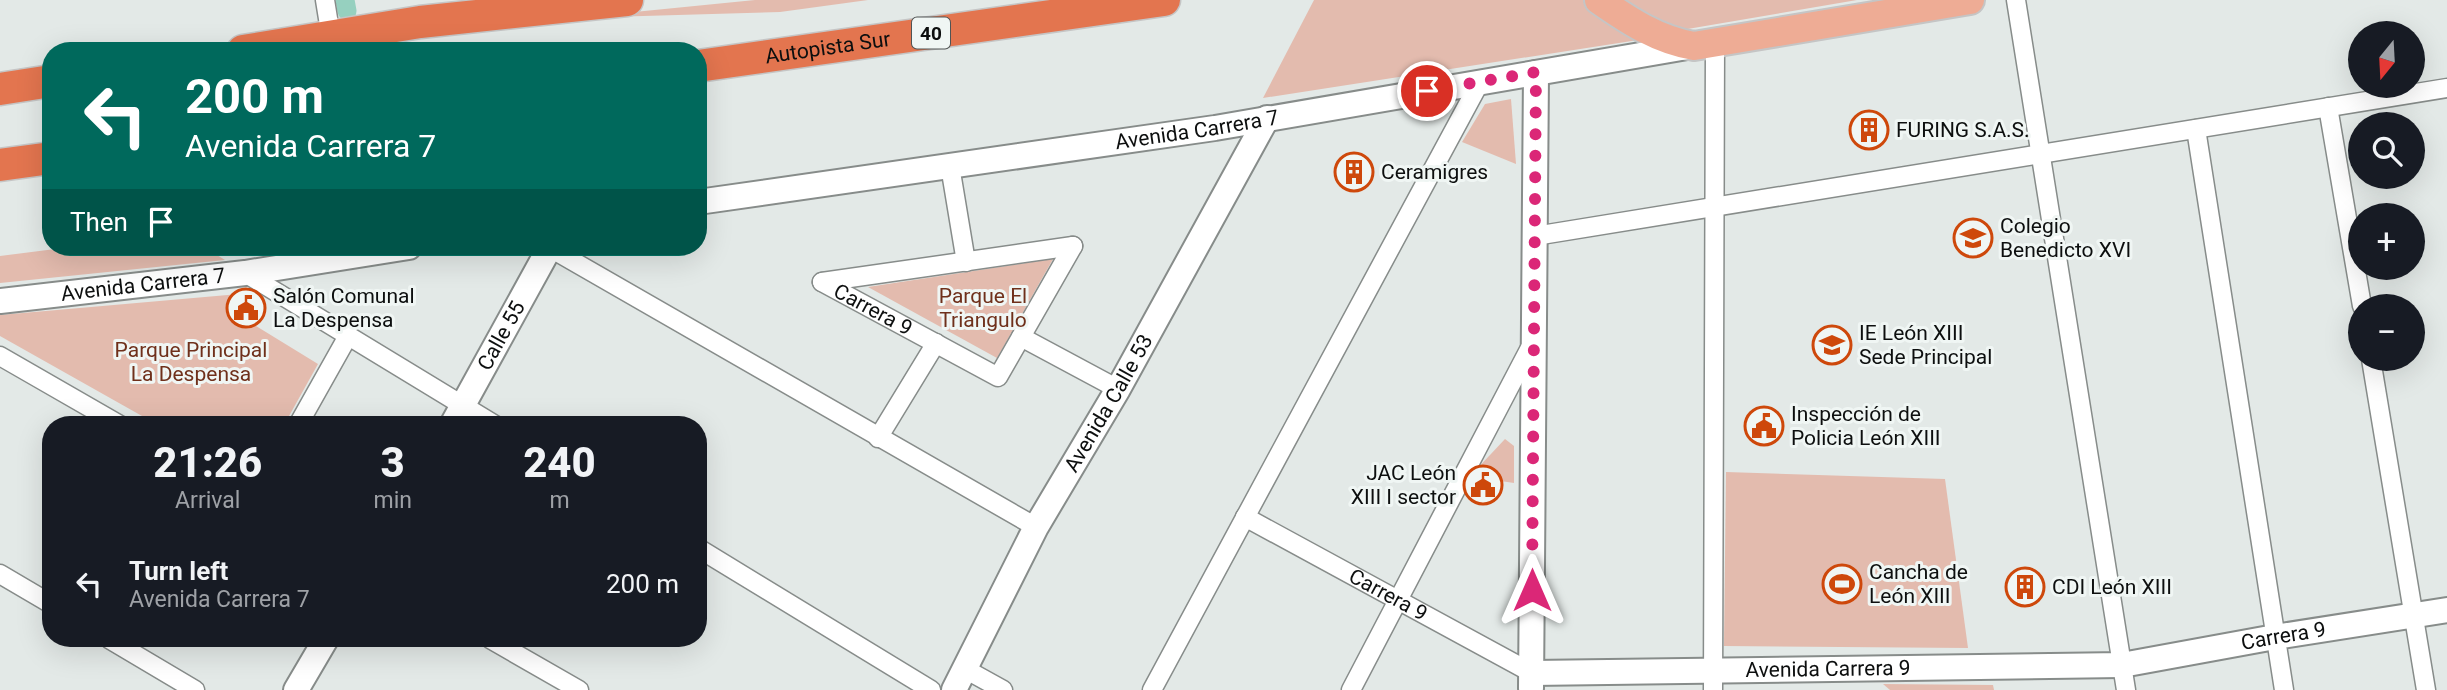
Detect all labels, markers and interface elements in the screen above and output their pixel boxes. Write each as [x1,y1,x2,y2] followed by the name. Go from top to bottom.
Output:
[912,18,950,48] road number: 40
[2348,21,2426,98] north arrow
[2348,21,2425,371] map controls
[764,27,892,68] street label: Autopista Sur
[1397,61,1457,121] pin
[185,68,324,125] text: 200 m
[70,70,161,161] icon: left
[1408,72,1446,110] icon: arrive
[1114,105,1280,154] street label: Avenida Carrera 7
[1848,109,1890,151] building icon: FURING S.A.S.
[2348,112,2425,189] button: search
[1896,118,2030,142] place label: FURING S.A.S.
[185,127,436,165] text: Avenida Carrera 7
[1333,151,1375,193] building icon: Ceramigres
[1381,160,1488,184] place label: Ceramigres
[142,203,180,241] icon: arrive
[2348,203,2425,280] button: +
[70,207,128,237] text: Then
[2000,214,2131,262] place label: Colegio Benedicto XVI
[1952,217,1994,259] school or university icon: Colegio Benedicto XVI
[60,263,226,306] street label: Avenida Carrera 7
[830,279,916,340] street label: Carrera 9
[273,284,415,332] place label: Salón Comunal La Despensa
[939,284,1027,332] park label: Parque El Triangulo
[225,287,267,329] public building icon: Salón Comunal La Despensa
[2348,294,2425,371] button: −
[473,297,530,374] street label: Calle 55
[1859,321,1992,369] place label: IE León XIII Sede Principal
[1811,324,1853,366] school or university icon: IE León XIII Sede Principal
[1059,330,1158,476] street label: Avenida Calle 53
[115,338,267,386] park label: Parque Principal La Despensa
[1791,402,1941,450] place label: Inspección de Policia León XIII
[1743,405,1785,447] public building icon: Inspección de Policia León XIII
[153,438,262,487] text: 21:26
[381,438,405,487] text: 3
[523,438,596,487] text: 240
[1351,461,1456,509] place label: JAC León XIII I sector
[1462,464,1504,506] public building icon: JAC León XIII I sector
[175,487,240,514] text: Arrival
[373,487,412,514] text: min
[549,487,570,514] text: m
[1495,553,1569,627] position arrow
[129,556,228,586] text: Turn left
[1869,560,1968,608] place label: Cancha de León XIII
[1821,563,1863,605] sports icon: Cancha de León XIII
[1345,564,1431,626] street label: Carrera 9
[70,565,108,603] icon: left
[2004,566,2046,608] building icon: CDI León XIII
[606,569,679,599] text: 200 m
[2052,575,2172,599] place label: CDI León XIII
[129,586,310,613] text: Avenida Carrera 7
[2239,617,2327,655] street label: Carrera 9
[1745,656,1911,682] street label: Avenida Carrera 9

